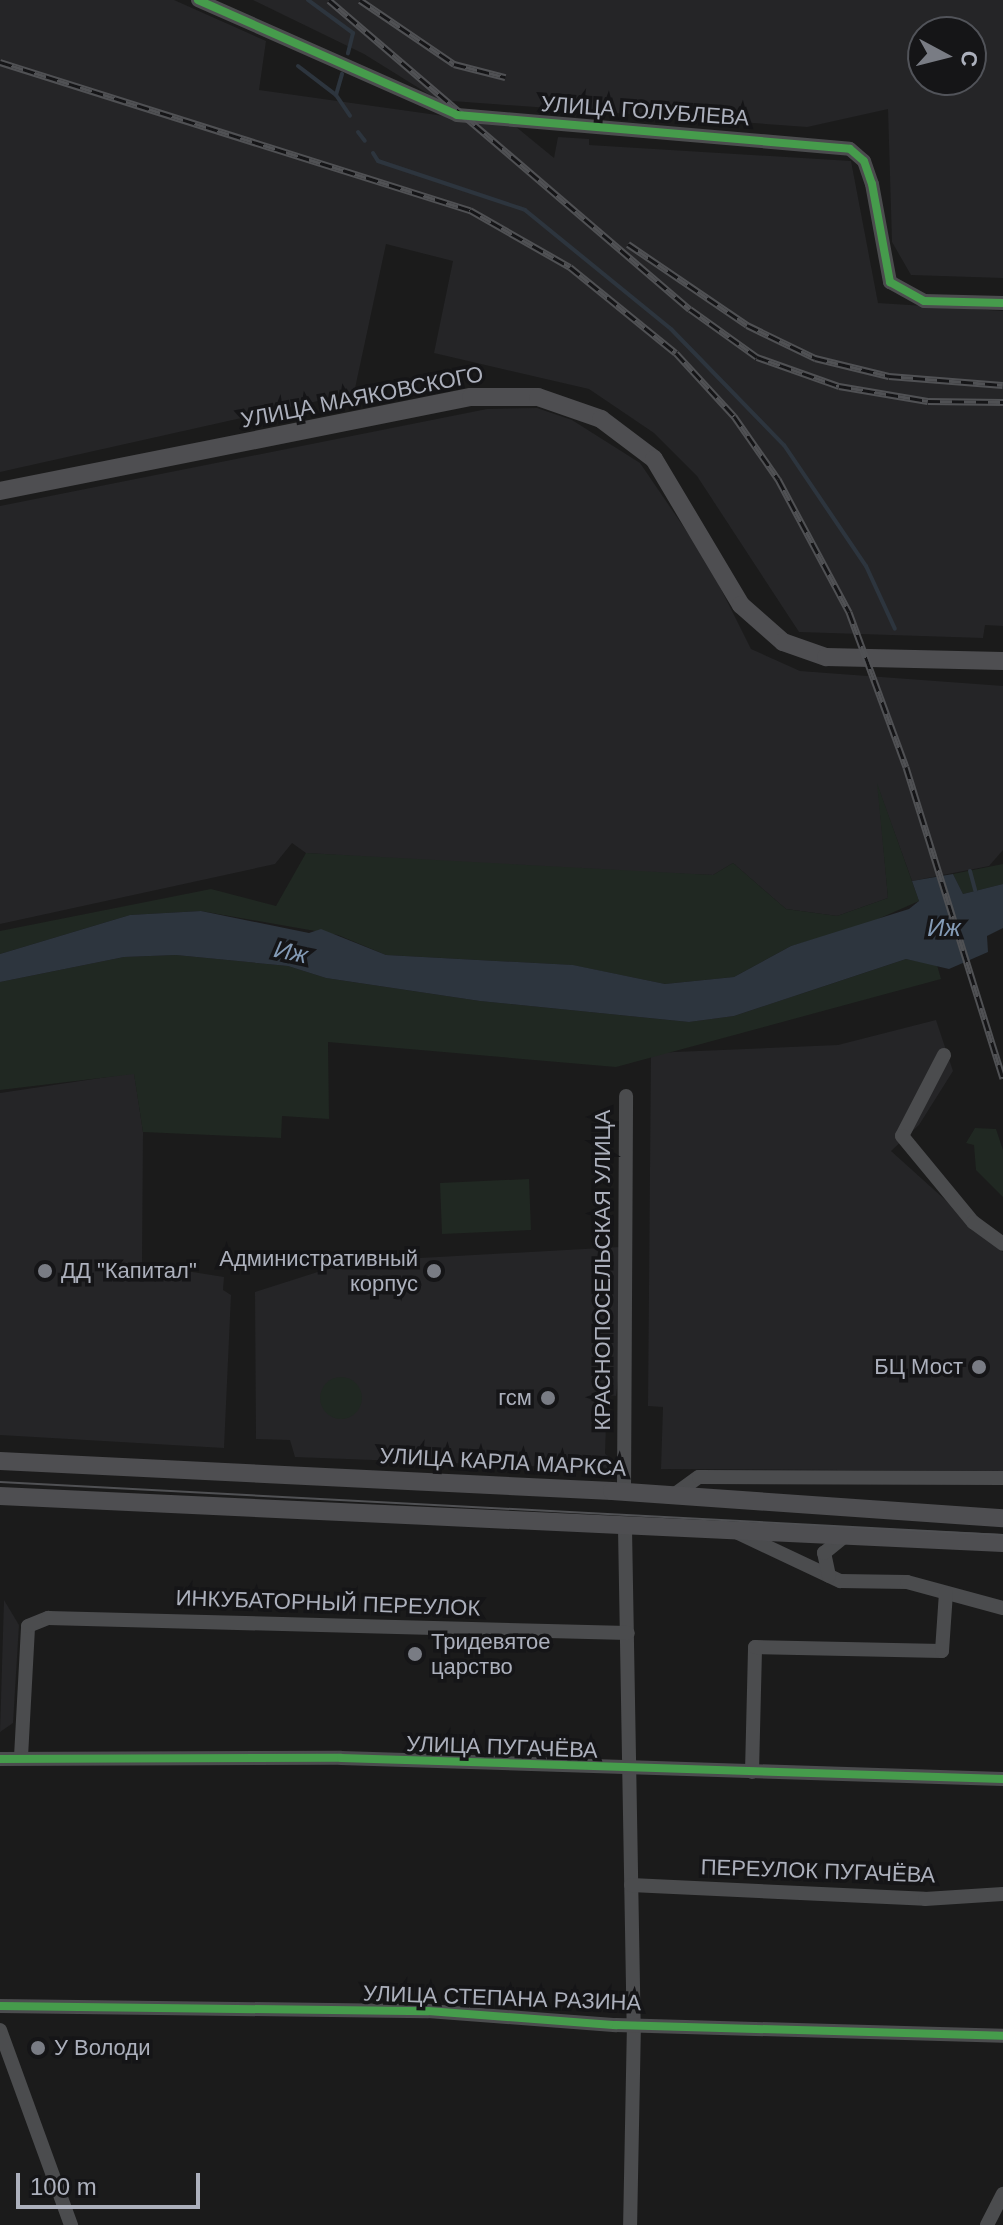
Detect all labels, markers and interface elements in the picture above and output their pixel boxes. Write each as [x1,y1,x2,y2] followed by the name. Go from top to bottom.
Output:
[907,16,987,96] north arrow
[956,49,983,68] text: С
[540,91,750,131] street label: УЛИЦА ГОЛУБЛЕВА
[239,361,485,433] street label: УЛИЦА МАЯКОВСКОГО
[927,914,961,942] water label: Иж
[272,934,310,970] water label: Иж
[590,1110,616,1430] street label: КРАСНОПОСЕЛЬСКАЯ УЛИЦА
[219,1245,418,1296] place label: Административный корпус
[61,1258,197,1284] place label: ДД "Капитал"
[36,1262,54,1280] marker: ДД "Капитал"
[425,1262,443,1280] marker: Административный корпус
[874,1354,963,1380] place label: БЦ Мост
[970,1358,988,1376] marker: БЦ Мост
[498,1385,532,1411] place label: гсм
[539,1389,557,1407] marker: гсм
[379,1442,627,1482] street label: УЛИЦА КАРЛА МАРКСА
[175,1584,481,1622] street label: ИНКУБАТОРНЫЙ ПЕРЕУЛОК
[431,1628,550,1680] place label: Тридевятое царство
[406,1645,424,1663] marker: Тридевятое царство
[406,1730,598,1764] street label: УЛИЦА ПУГАЧЁВА
[700,1854,936,1888] street label: ПЕРЕУЛОК ПУГАЧЁВА
[362,1980,642,2016] street label: УЛИЦА СТЕПАНА РАЗИНА
[54,2035,150,2061] place label: У Володи
[29,2039,47,2057] marker: У Володи
[20,2157,204,2207] scale bar
[30,2173,97,2200] text: 100 m

